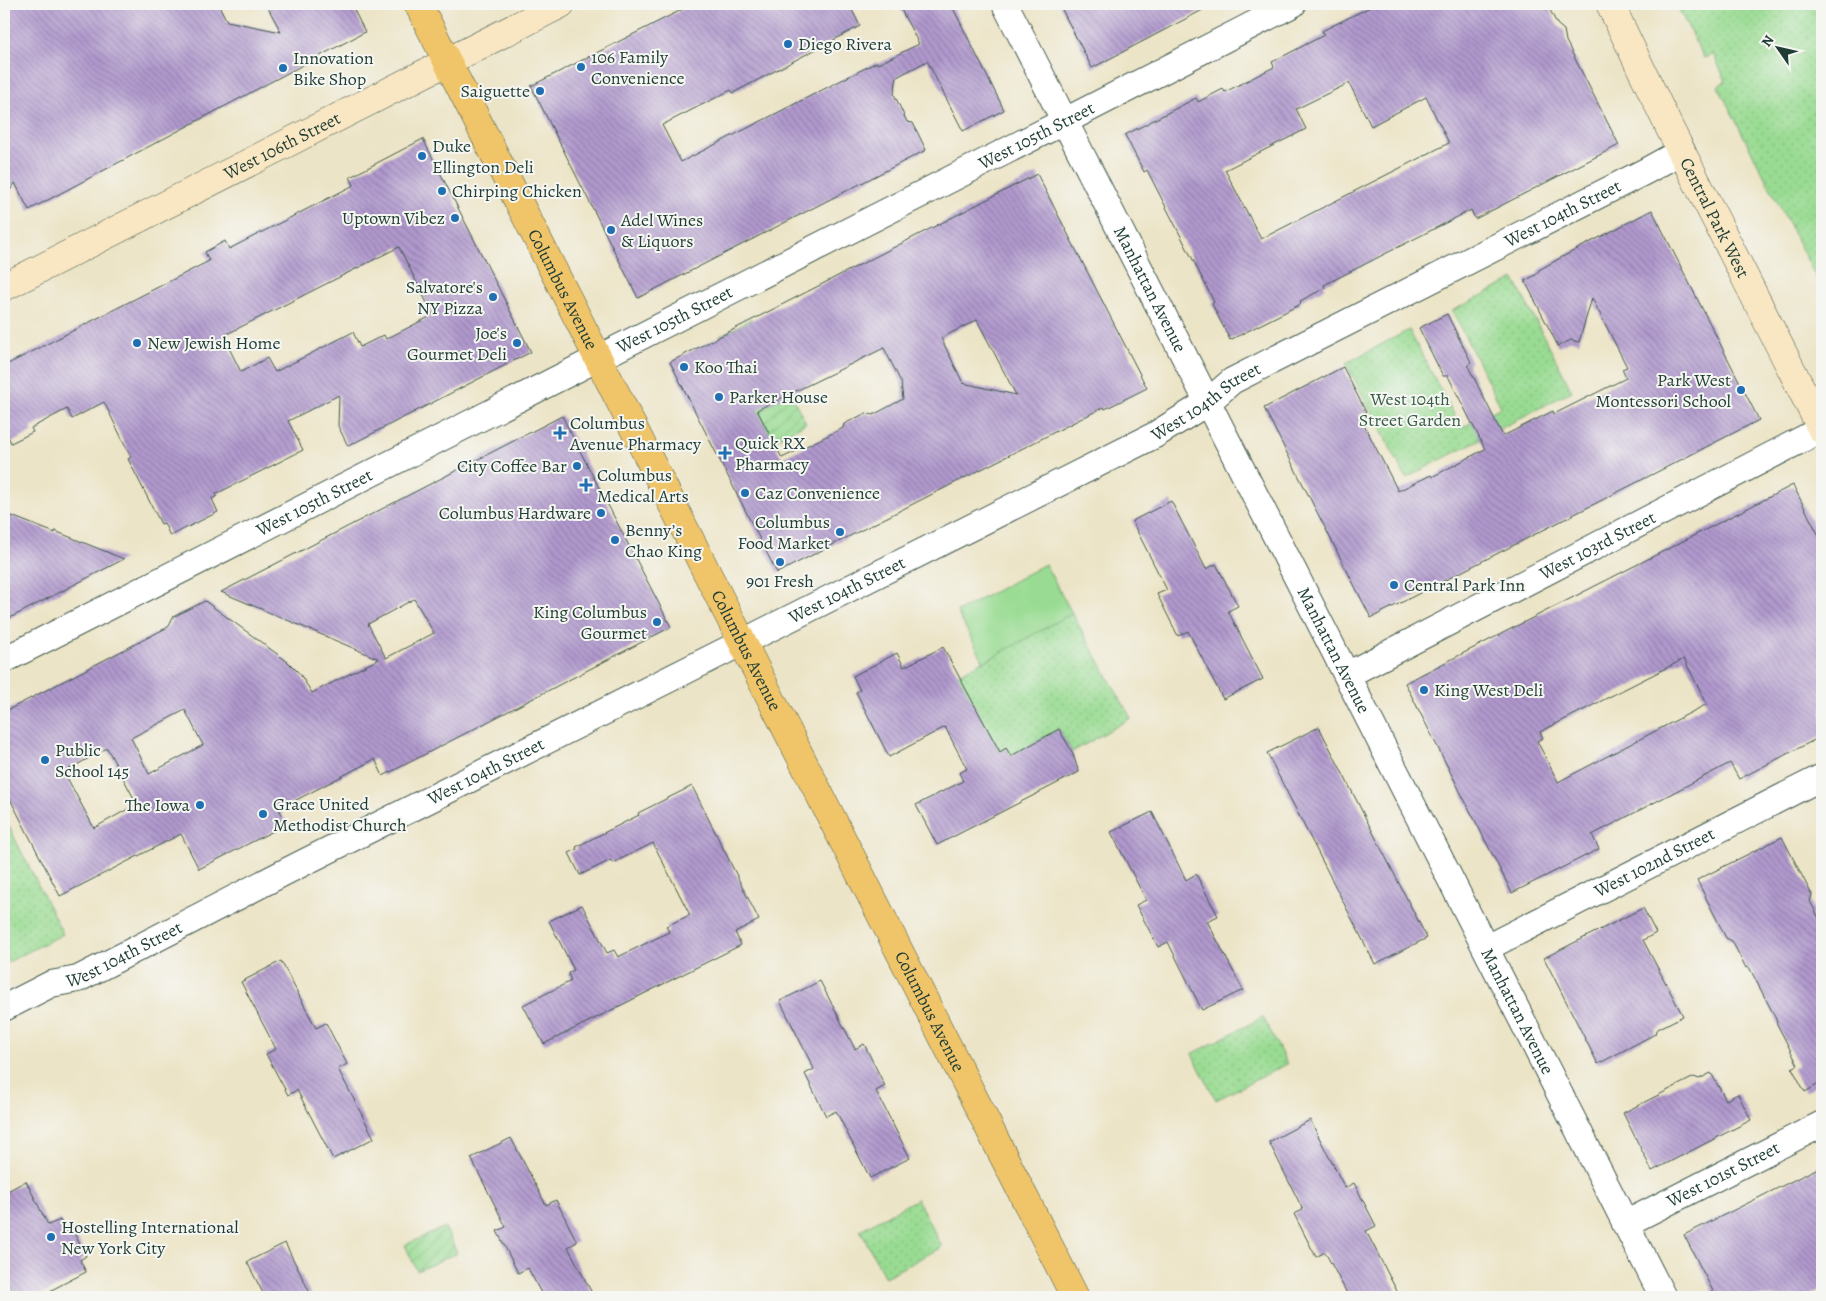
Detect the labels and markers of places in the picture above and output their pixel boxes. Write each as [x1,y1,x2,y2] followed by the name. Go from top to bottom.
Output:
[798,32,893,56] place label: Diego Rivera
[782,38,794,50] marker: Diego Rivera
[591,45,684,90] place label: 106 Family Convenience
[293,46,374,91] place label: Innovation Bike Shop
[575,61,587,73] marker: 106 Family Convenience
[277,62,289,74] marker: Innovation Bike Shop
[461,79,530,103] place label: Saiguette
[534,85,546,97] marker: Saiguette
[432,134,534,179] place label: Duke Ellington Deli
[416,150,428,162] marker: Duke Ellington Deli
[452,179,582,203] place label: Chirping Chicken
[436,185,448,197] marker: Chirping Chicken
[342,206,445,230] place label: Uptown Vibez
[620,208,703,253] place label: Adel Wines & Liquors
[449,212,461,224] marker: Uptown Vibez
[605,224,617,236] marker: Adel Wines & Liquors
[406,275,484,320] place label: Salvatore's NY Pizza
[487,291,499,303] marker: Salvatore's NY Pizza
[407,321,507,366] place label: Joe's Gourmet Deli
[147,331,281,355] place label: New Jewish Home
[131,337,143,349] marker: New Jewish Home
[511,337,523,349] marker: Joe's Gourmet Deli
[694,355,758,379] place label: Koo Thai
[678,361,690,373] marker: Koo Thai
[1596,368,1732,413] place label: Park West Montessori School
[1735,384,1747,396] marker: Park West Montessori School
[729,385,828,409] place label: Parker House
[713,391,725,403] marker: Parker House
[569,411,702,456] place label: Columbus Avenue Pharmacy
[554,427,566,439] marker: Columbus Avenue Pharmacy
[735,431,810,476] place label: Quick RX Pharmacy
[719,447,731,459] marker: Quick RX Pharmacy
[457,454,567,478] place label: City Coffee Bar
[571,460,583,472] marker: City Coffee Bar
[597,463,689,508] place label: Columbus Medical Arts
[579,478,593,492] marker: Columbus Medical Arts
[755,481,880,505] place label: Caz Convenience
[739,487,751,499] marker: Caz Convenience
[439,501,591,525] place label: Columbus Hardware
[595,507,607,519] marker: Columbus Hardware
[737,510,830,555] place label: Columbus Food Market
[625,518,702,563] place label: Benny’s Chao King
[834,526,846,538] marker: Columbus Food Market
[609,534,621,546] marker: Benny’s Chao King
[774,556,786,568] marker: 901 Fresh
[746,569,814,593] place label: 901 Fresh
[1404,573,1525,597] place label: Central Park Inn
[1388,579,1400,591] marker: Central Park Inn
[533,600,647,645] place label: King Columbus Gourmet
[651,616,663,628] marker: King Columbus Gourmet
[1434,678,1543,702] place label: King West Deli
[1418,684,1430,696] marker: King West Deli
[55,738,129,783] place label: Public School 145
[39,754,51,766] marker: Public School 145
[273,792,407,837] place label: Grace United Methodist Church
[125,793,191,817] place label: The Iowa
[194,799,206,811] marker: The Iowa
[257,808,269,820] marker: Grace United Methodist Church
[61,1215,239,1260] place label: Hostelling International New York City
[45,1231,57,1243] marker: Hostelling International New York City

